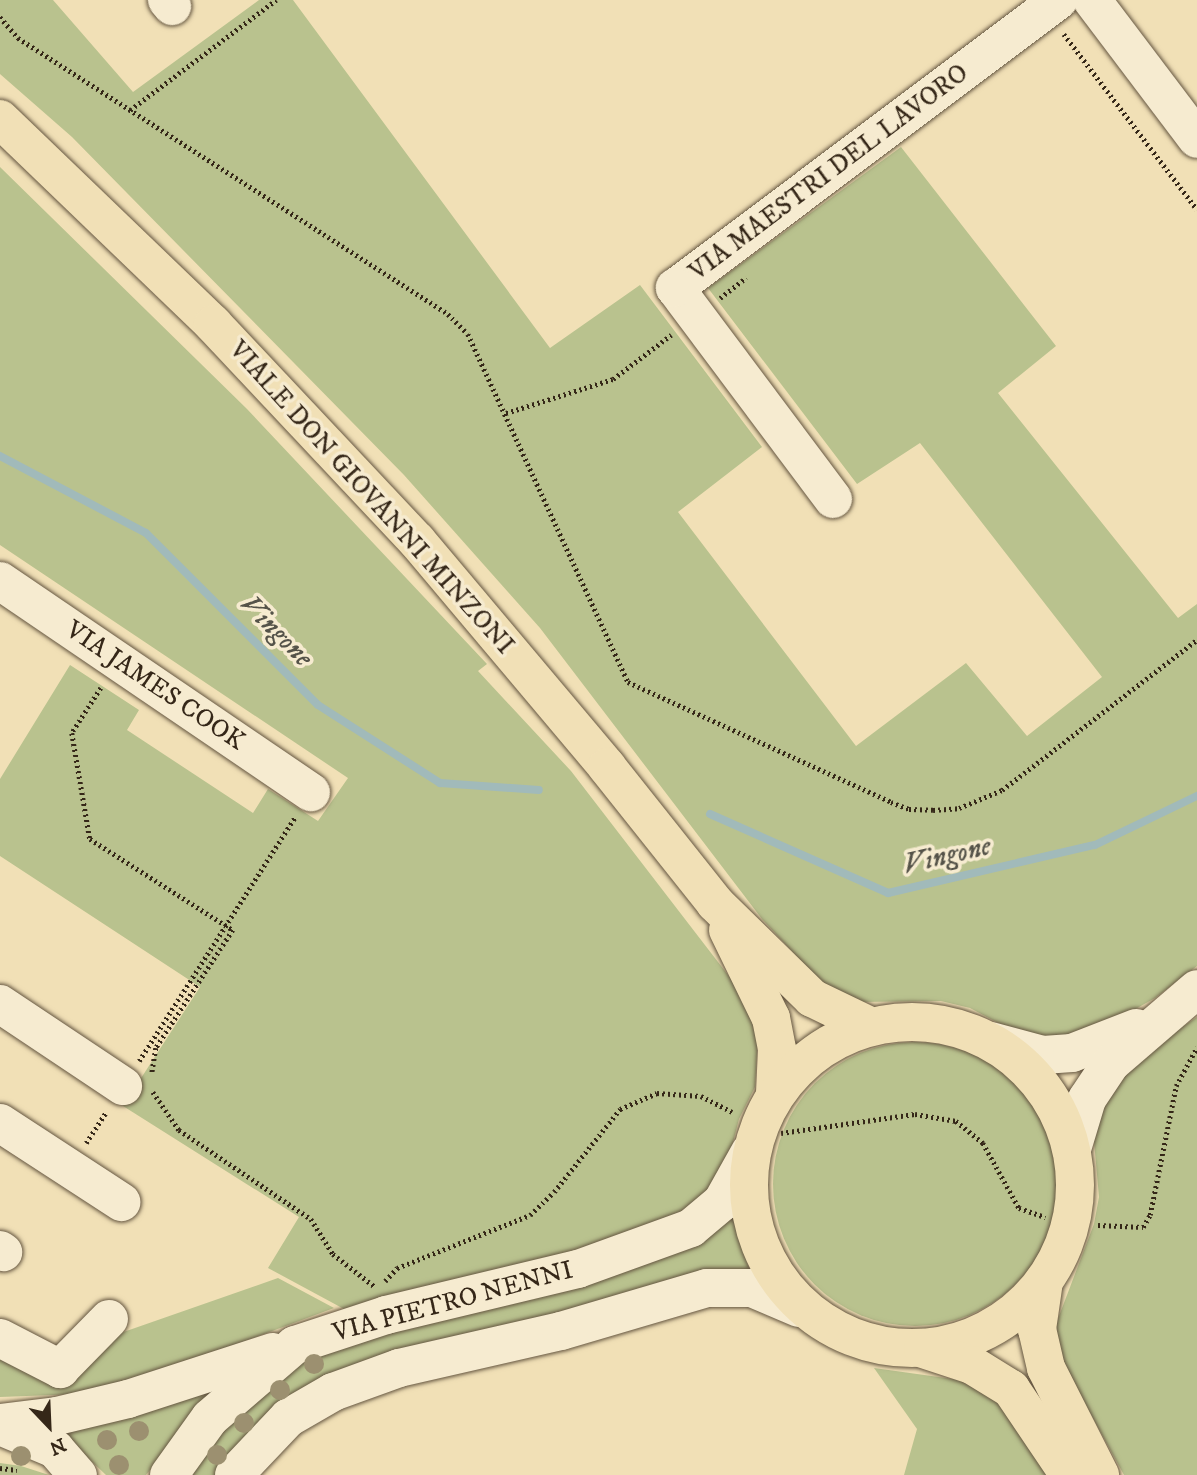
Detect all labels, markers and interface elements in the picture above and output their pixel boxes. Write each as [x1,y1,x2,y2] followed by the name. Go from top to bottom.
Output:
[683,58,975,288] street label: VIA MAESTRI DEL LAVORO
[222,335,520,661] street label: VIALE DON GIOVANNI MINZONI
[233,588,319,674] water label: Vingone
[60,615,250,757] street label: VIA JAMES COOK
[900,830,994,882] water label: Vingone
[329,1255,577,1349] street label: VIA PIETRO NENNI
[14,1391,84,1461] north arrow
[46,1432,69,1459] text: N

